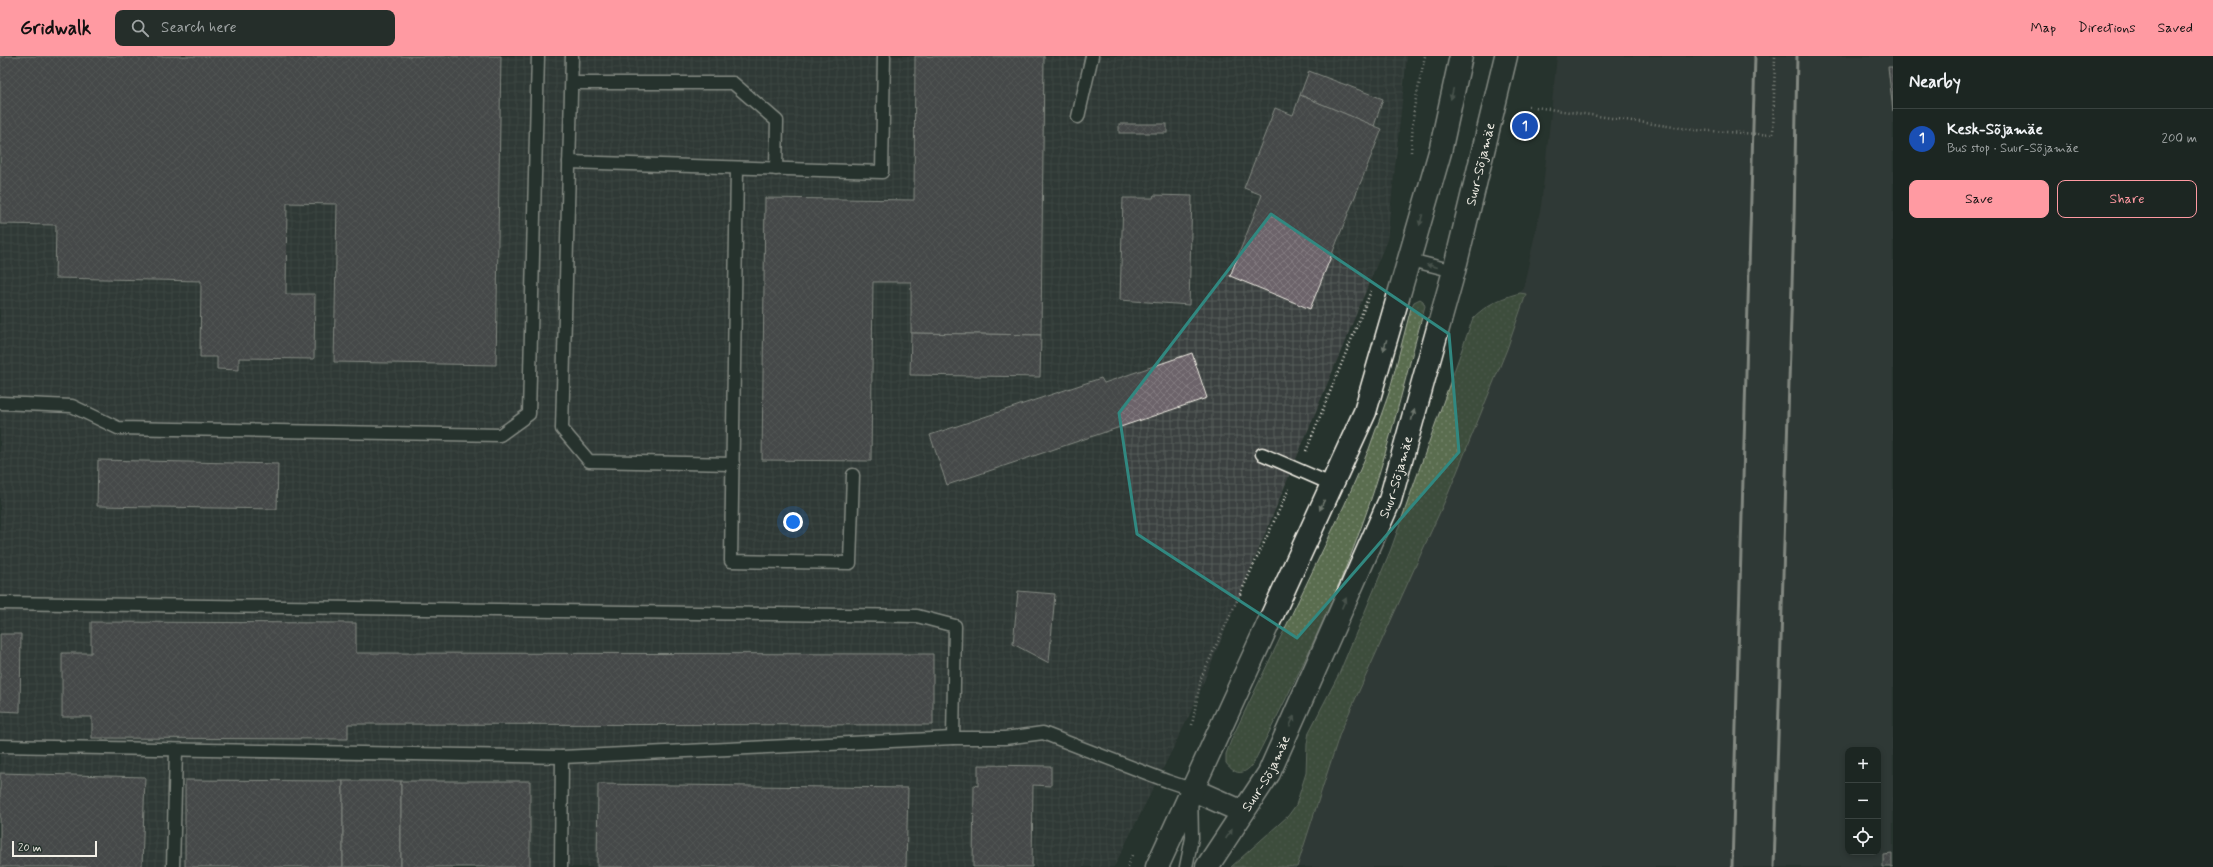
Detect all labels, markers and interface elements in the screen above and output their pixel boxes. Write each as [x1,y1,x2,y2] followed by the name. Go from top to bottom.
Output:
[115,10,395,46] search box
[20,16,91,41] text: Gridwalk
[129,17,151,39] icon: search
[161,18,237,38] text: Search here
[2030,19,2056,37] text: Map
[2078,19,2136,37] text: Directions
[2158,19,2193,37] text: Saved
[1909,71,1961,93] text: Nearby
[1449,88,1455,100] one-way arrow
[1512,111,1538,141] pin: 1
[1947,120,2043,140] text: Kesk-Sõjamäe
[1462,121,1500,208] street label: Suur-Sõjamäe
[1919,130,1925,147] text: 1
[2162,130,2197,147] text: 200 m
[1947,140,2079,157] text: Bus stop · Suur-Sõjamäe
[1909,180,2049,218] button: Save
[2057,180,2197,218] button: Share
[1418,214,1424,226] one-way arrow
[1426,262,1438,268] one-way arrow
[1382,339,1388,351] one-way arrow
[1411,409,1417,422] one-way arrow
[1375,434,1418,521] street label: Suur-Sõjamäe
[1318,499,1324,511] one-way arrow
[783,512,803,532] your location
[1342,596,1348,608] one-way arrow
[1289,716,1295,727] one-way arrow
[1238,732,1295,815] street label: Suur-Sõjamäe
[1845,747,1881,855] map controls
[1845,747,1881,783] button: +
[1845,783,1881,819] button: −
[1845,819,1881,855] button: locate
[1225,829,1232,840] one-way arrow
[12,839,97,858] scale bar
[18,841,41,855] text: 20 m

